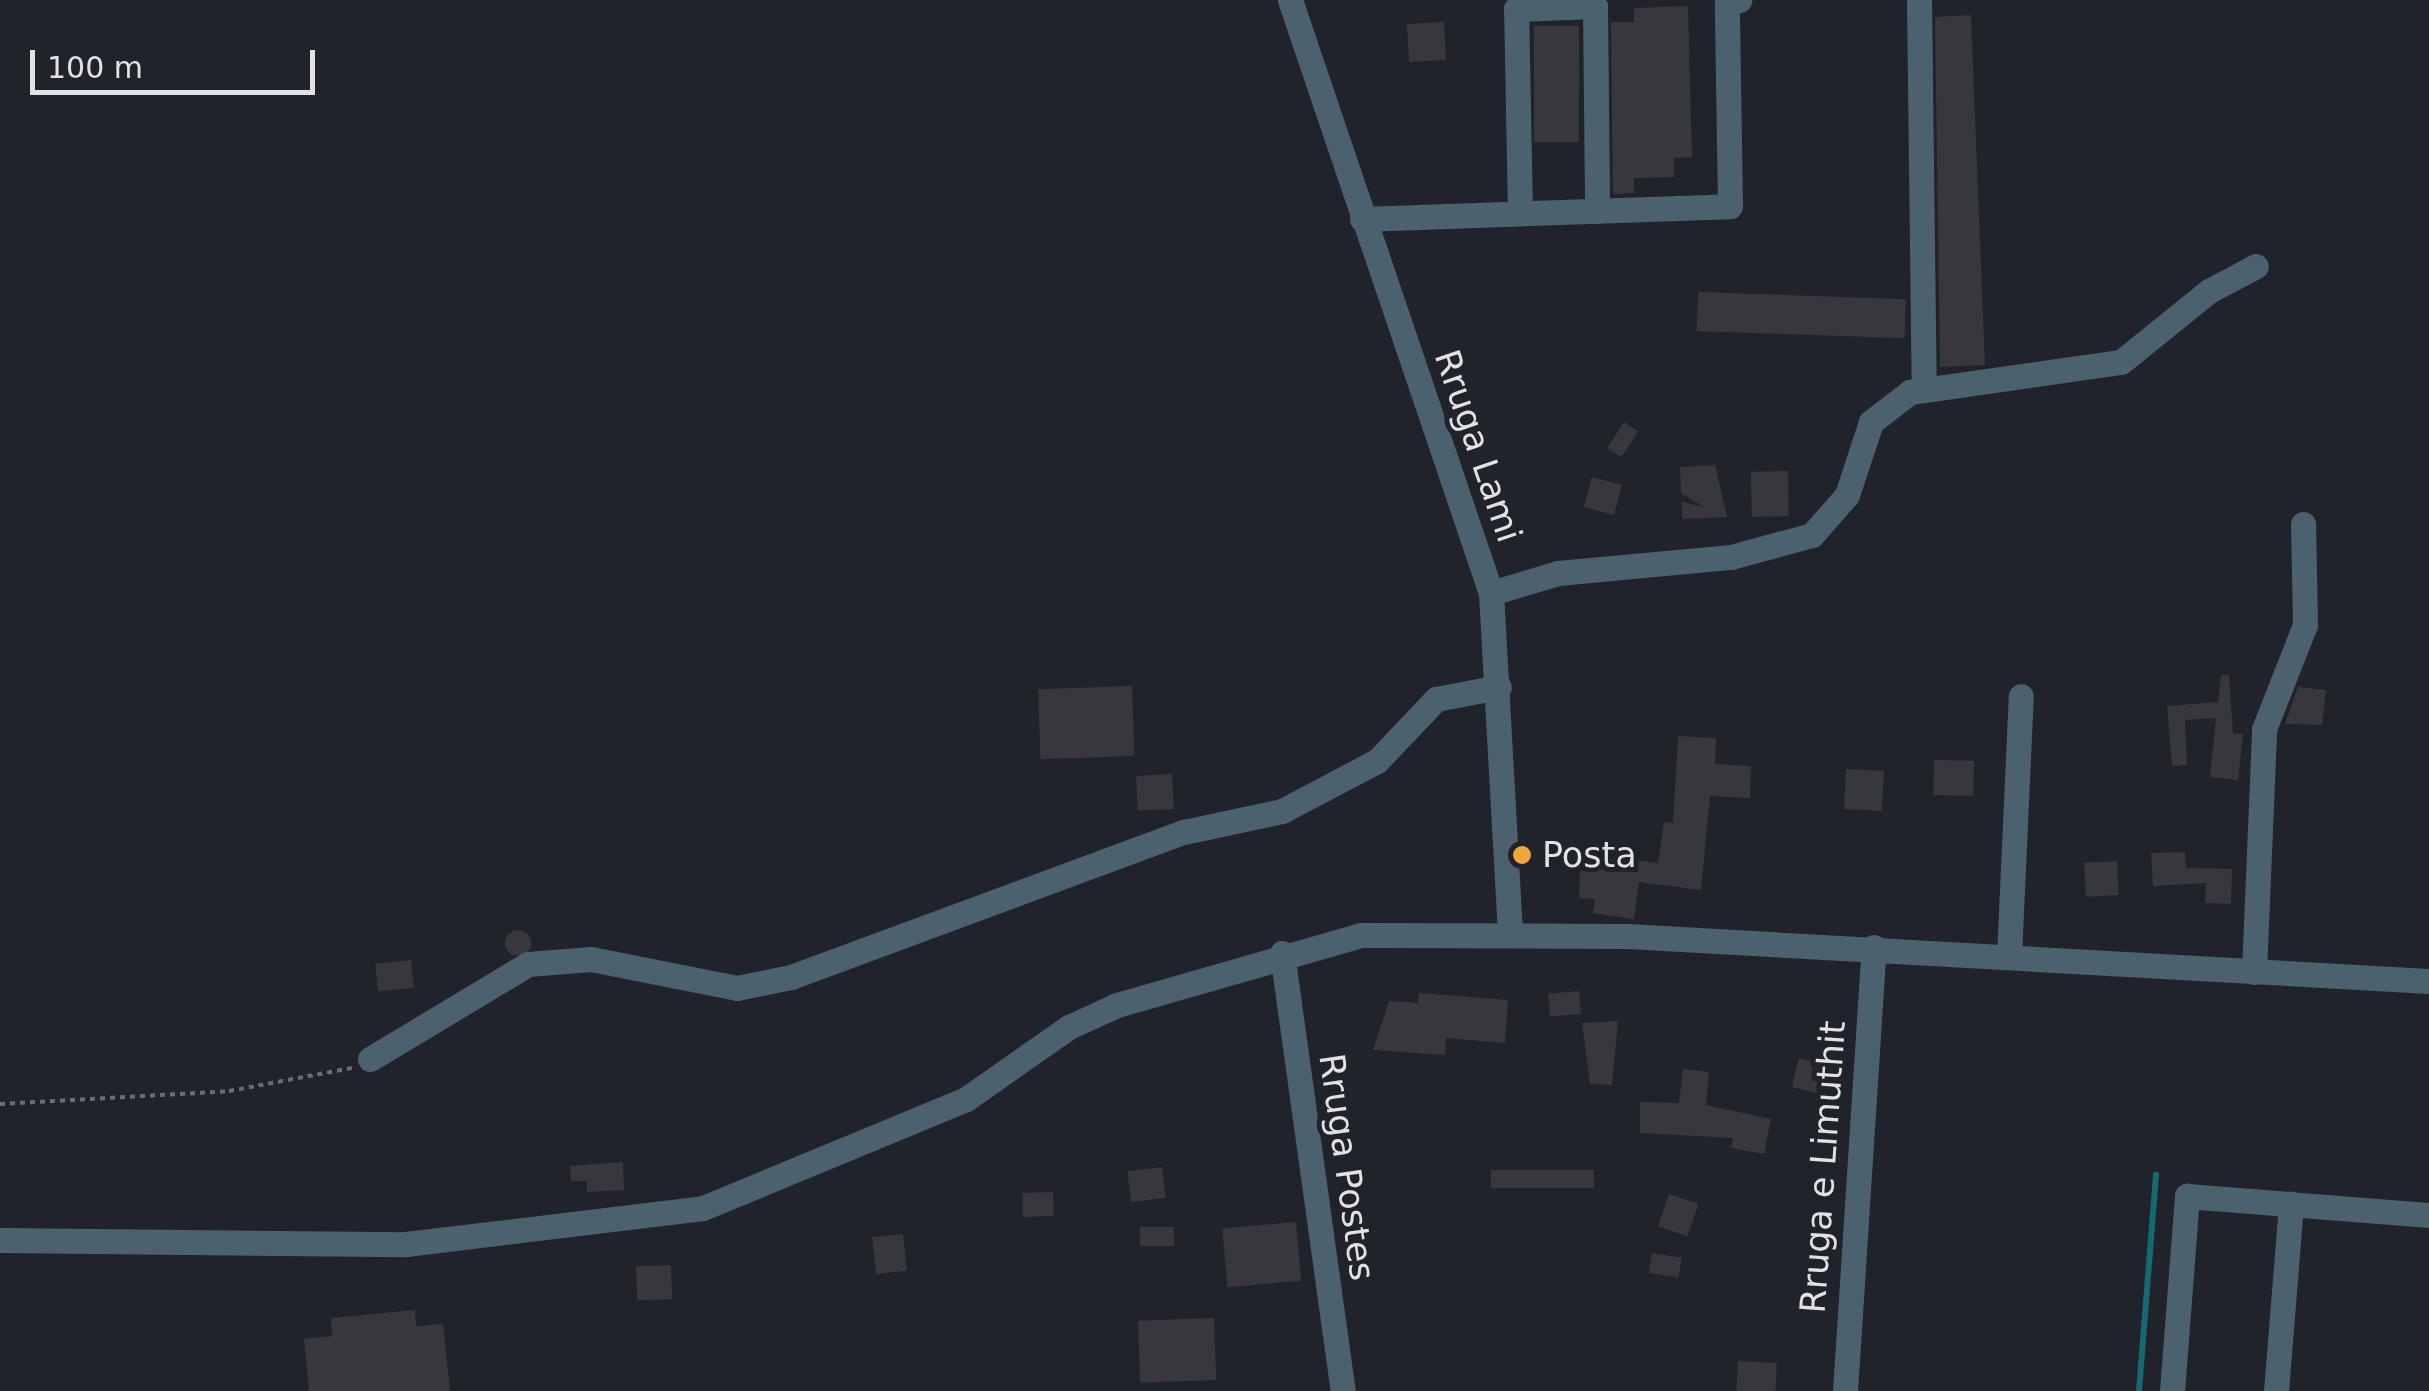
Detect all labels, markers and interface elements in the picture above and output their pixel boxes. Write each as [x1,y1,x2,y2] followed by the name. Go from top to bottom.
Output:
[35,30,320,92] scale bar
[47,50,143,85] text: 100 m
[1426,344,1530,548] street label: Rruga Lami
[1542,834,1637,876] place label: Posta
[1511,844,1533,866] marker: Posta
[1792,1019,1854,1315] street label: Rruga e Limuthit
[1310,1051,1384,1283] street label: Rruga Postes

